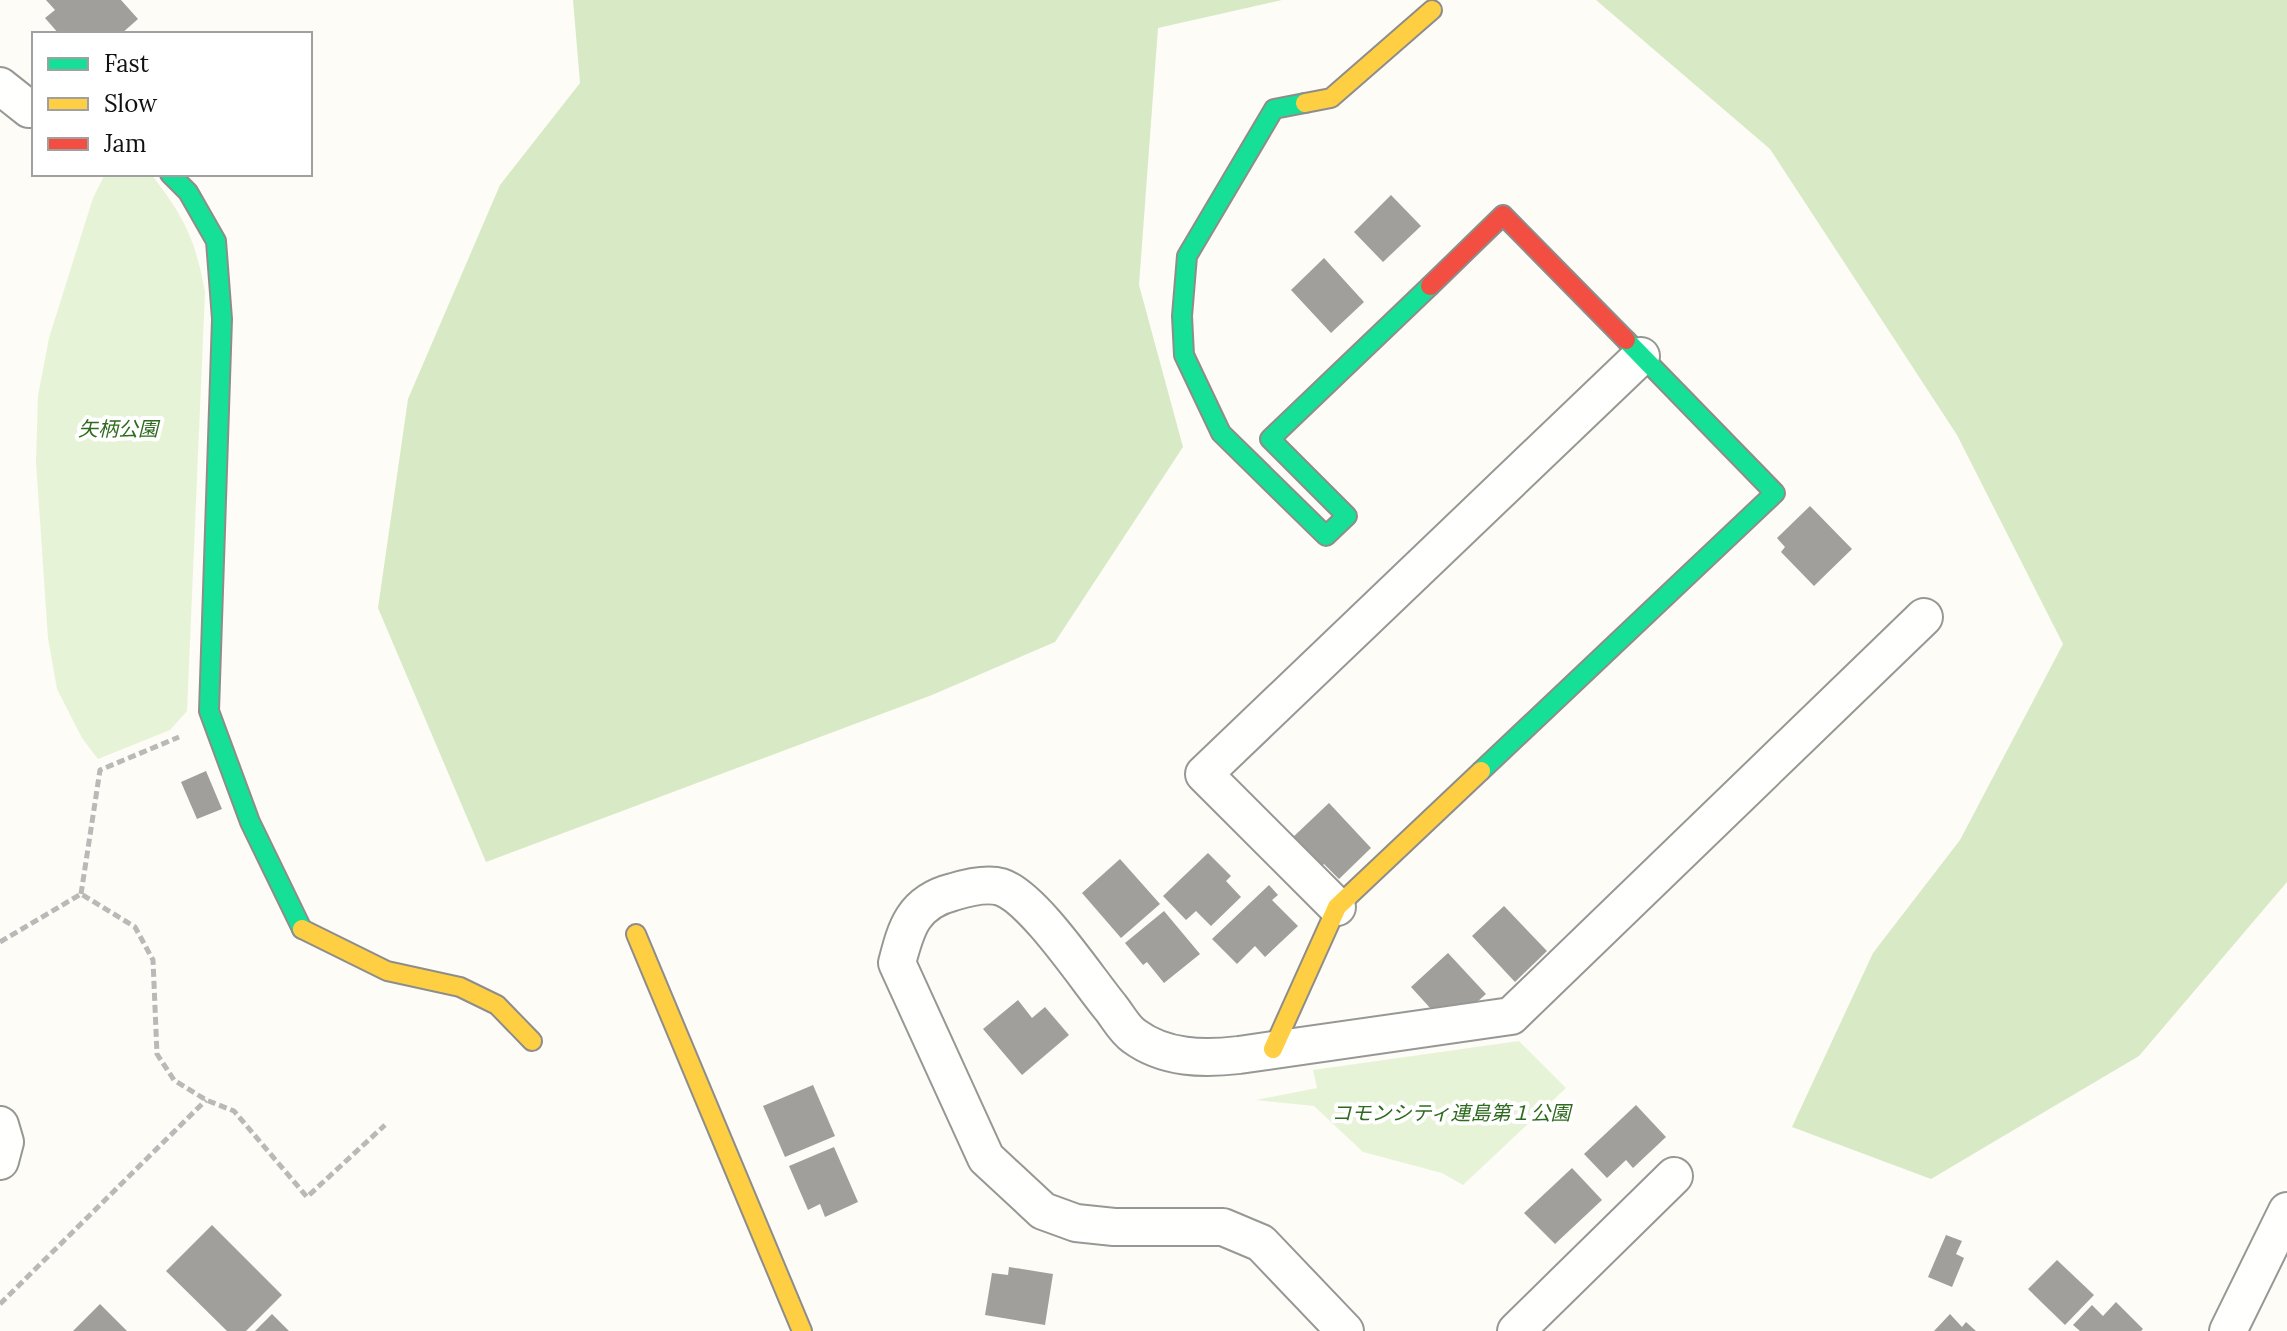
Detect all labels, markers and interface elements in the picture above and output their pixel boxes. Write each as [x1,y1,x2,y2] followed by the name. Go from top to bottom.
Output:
[32,32,312,176] legend
[104,48,150,79] text: Fast
[104,88,158,119] text: Slow
[103,128,146,159] text: Jam
[78,416,161,441] park label: 矢柄公園
[1332,1100,1573,1125] park label: コモンシティ連島第１公園

